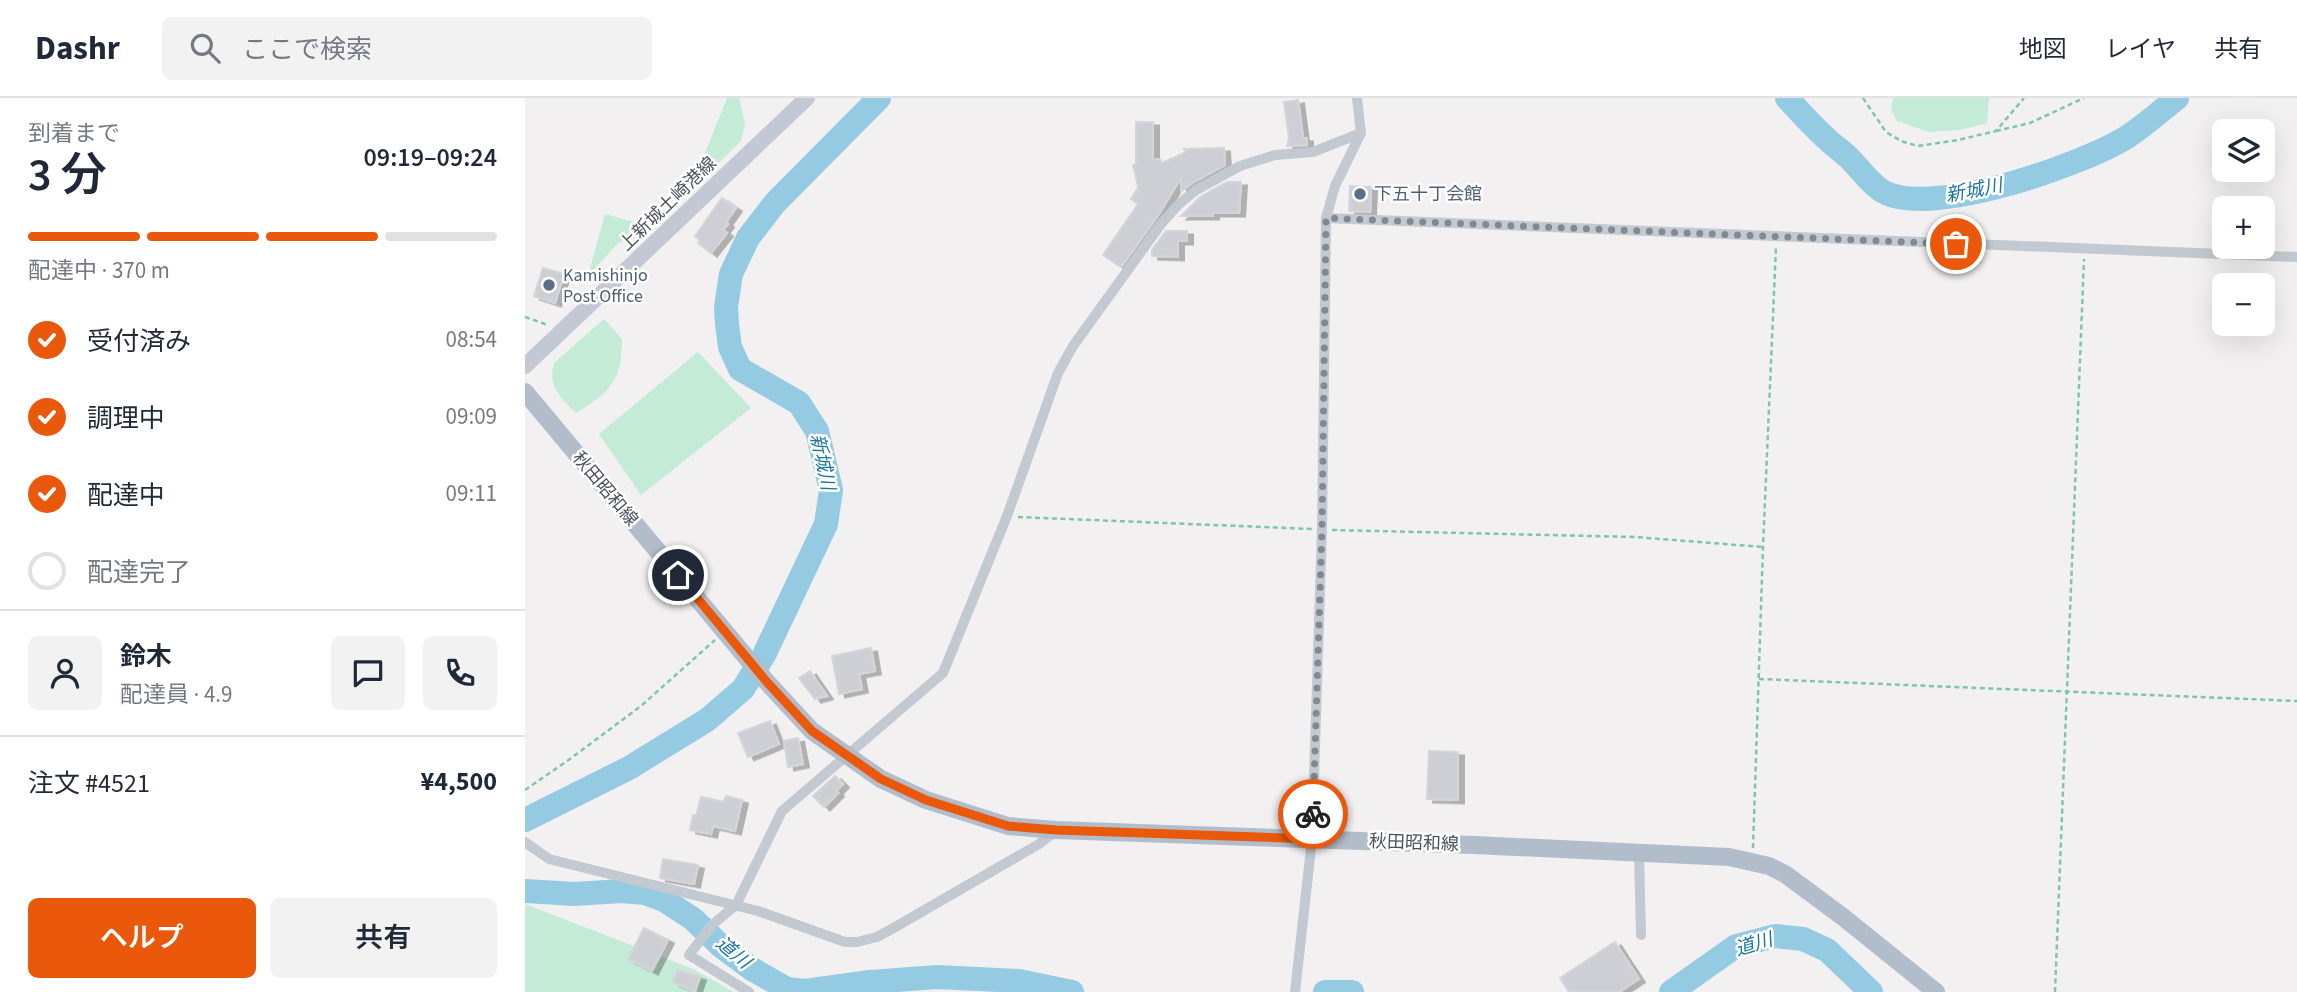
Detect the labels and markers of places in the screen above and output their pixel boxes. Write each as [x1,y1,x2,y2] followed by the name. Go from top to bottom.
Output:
[1374,182,1482,207] place label: 下五十丁会館
[1352,186,1368,202] marker: 下五十丁会館
[1926,214,1986,274] pin
[563,263,648,309] place label: Kamishinjo Post Office
[541,277,557,293] marker: Kamishinjo Post Office
[648,545,708,605] pin

